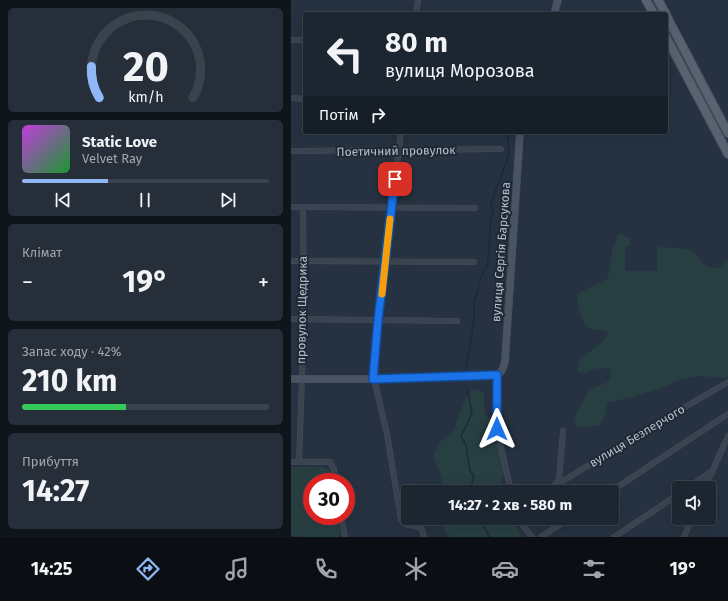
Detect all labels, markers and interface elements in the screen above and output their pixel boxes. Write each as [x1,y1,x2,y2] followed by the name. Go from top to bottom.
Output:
[385,26,448,59] text: 80 m
[319,28,371,80] icon: left
[123,42,168,92] text: 20
[385,60,534,82] text: вулиця Морозова
[128,89,163,106] text: km/h
[367,104,389,126] icon: right
[319,106,359,124] text: Потім
[82,133,157,151] text: Static Love
[336,143,456,159] street label: Поетичний провулок
[82,151,142,166] text: Velvet Ray
[378,162,412,196] pin
[384,168,406,190] icon: arrive
[489,182,513,322] street label: вулиця Сергія Барсукова
[52,189,74,211] icon: previous
[134,189,156,211] icon: pause
[217,189,239,211] icon: next
[22,245,62,260] text: Клімат
[294,256,310,364] street label: провулок Щедрика
[122,264,169,300] text: 19°
[22,269,33,296] text: −
[258,269,269,296] text: +
[22,344,121,359] text: Запас ходу · 42%
[22,363,117,399] text: 210 km
[587,402,687,470] street label: вулиця Безперчого
[476,408,518,450] position arrow
[22,454,79,469] text: Прибуття
[22,473,89,509] text: 14:27
[303,473,355,525] speed limit sign: 30
[672,481,716,525] map controls
[672,481,716,525] button: sound
[448,496,572,514] text: 14:27 · 2 хв · 580 m
[134,555,162,583] icon: directions
[223,555,251,583] icon: music
[312,555,340,583] icon: phone
[402,555,430,583] icon: climate
[491,555,519,583] icon: car
[580,555,608,583] icon: filters
[31,558,72,580] text: 14:25
[670,558,697,580] text: 19°

